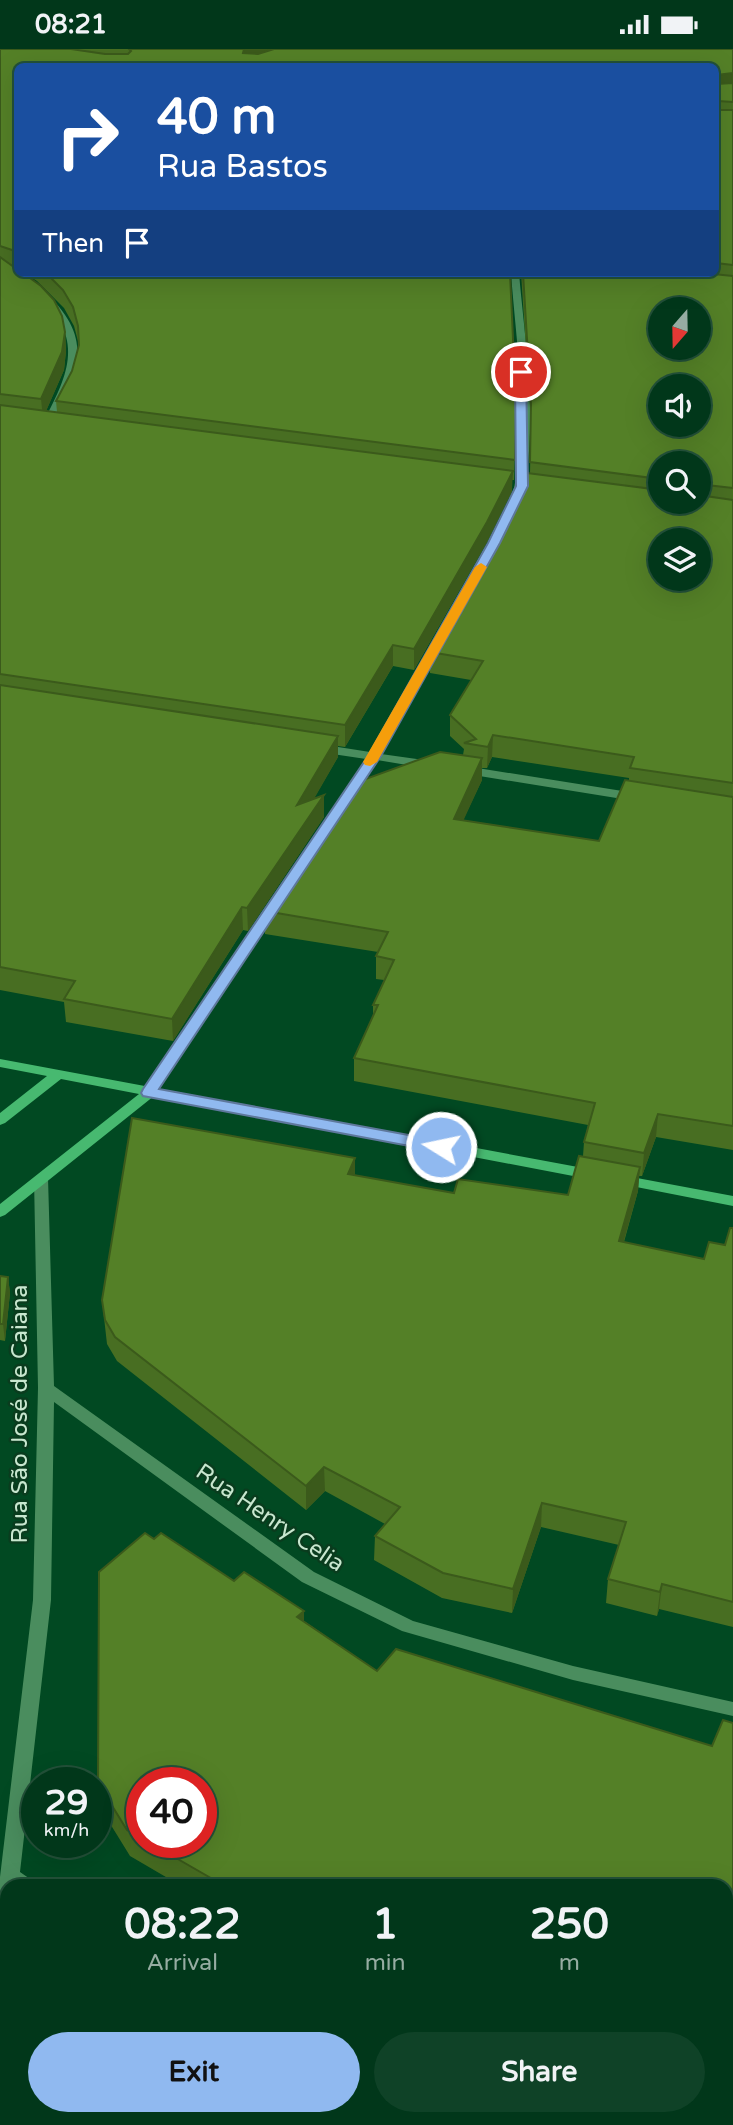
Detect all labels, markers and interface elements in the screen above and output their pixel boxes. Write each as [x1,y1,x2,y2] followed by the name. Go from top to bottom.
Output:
[35,9,107,40] text: 08:21
[157,88,276,147] text: 40 m
[42,91,133,182] icon: right
[157,148,328,186] text: Rua Bastos
[118,224,156,262] icon: arrive
[42,228,104,259] text: Then
[648,297,710,361] north arrow
[648,297,711,591] map controls
[491,342,551,402] pin
[502,353,540,391] icon: arrive
[648,374,711,437] button: sound
[648,451,711,514] button: search
[648,528,711,591] button: layers
[404,1110,478,1184] position arrow
[6,1284,34,1544] street label: Rua São José de Caiana
[190,1458,350,1578] street label: Rua Henry Celia
[126,1767,217,1858] speed limit sign: 40
[45,1782,88,1824] text: 29
[44,1819,89,1841] text: km/h
[124,1899,241,1950] text: 08:22
[372,1899,398,1950] text: 1
[530,1899,609,1950] text: 250
[147,1949,218,1977] text: Arrival
[365,1949,406,1977] text: min
[559,1949,580,1977] text: m
[28,2032,360,2112] button: Exit
[374,2032,705,2112] button: Share

